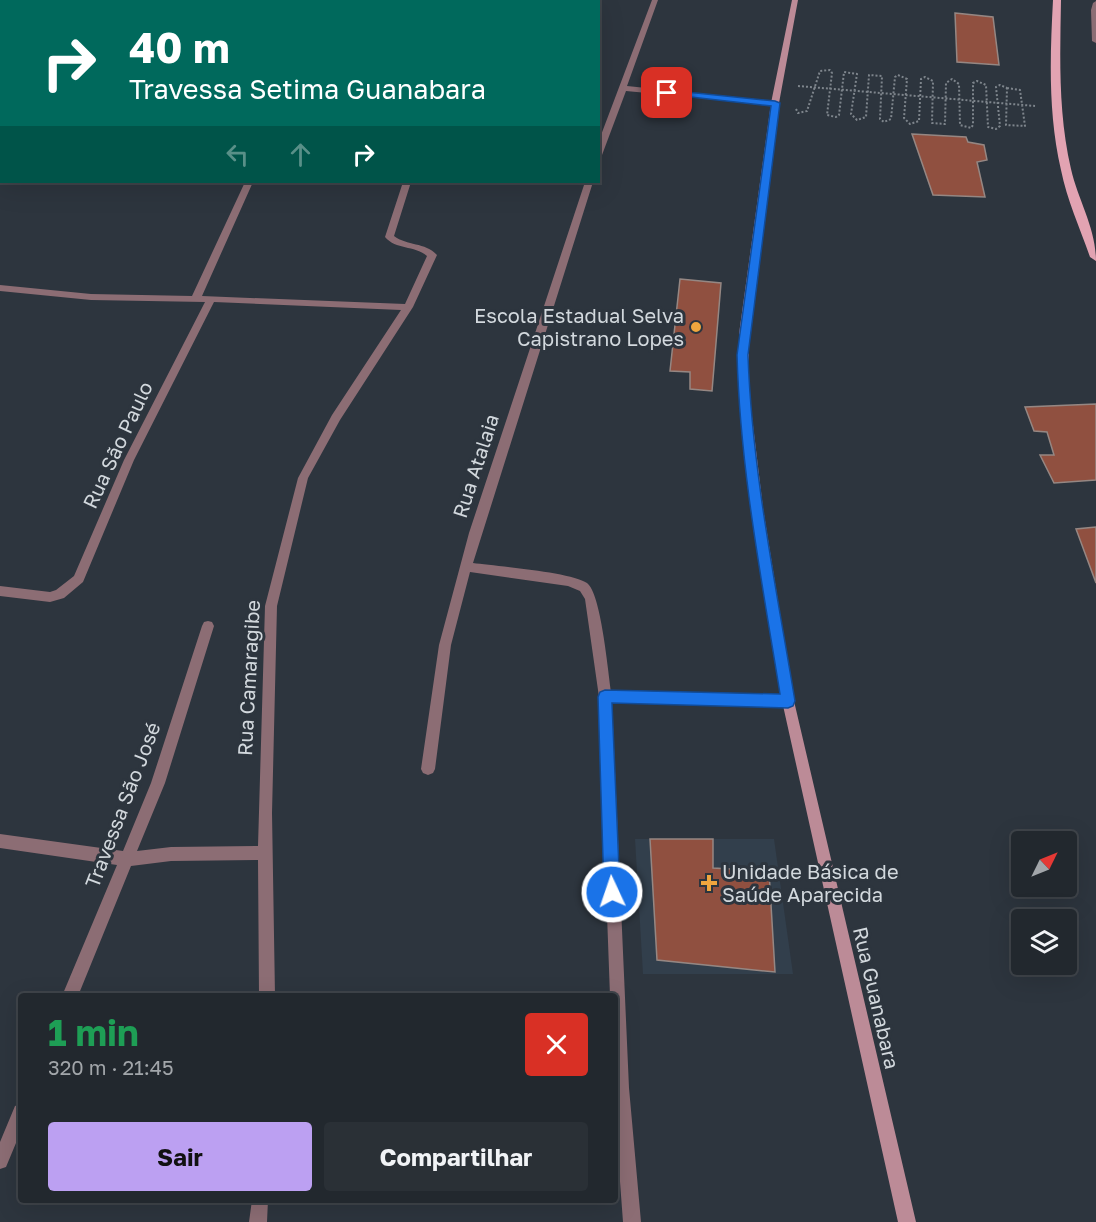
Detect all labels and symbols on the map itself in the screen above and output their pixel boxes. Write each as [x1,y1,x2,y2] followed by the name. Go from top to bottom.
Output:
[641,67,692,118] pin
[474,303,684,350] place label: Escola Estadual Selva Capistrano Lopes
[689,320,703,334] marker: Escola Estadual Selva Capistrano Lopes
[77,377,157,512] street label: Rua São Paulo
[447,411,503,521] street label: Rua Atalaia
[232,599,264,756] street label: Rua Camaragibe
[79,718,165,891] street label: Travessa São José
[1011,831,1077,897] north arrow
[722,859,899,906] place label: Unidade Básica de Saúde Aparecida
[580,860,644,924] position arrow
[700,874,718,892] marker: Unidade Básica de Saúde Aparecida
[849,924,905,1071] street label: Rua Guanabara

